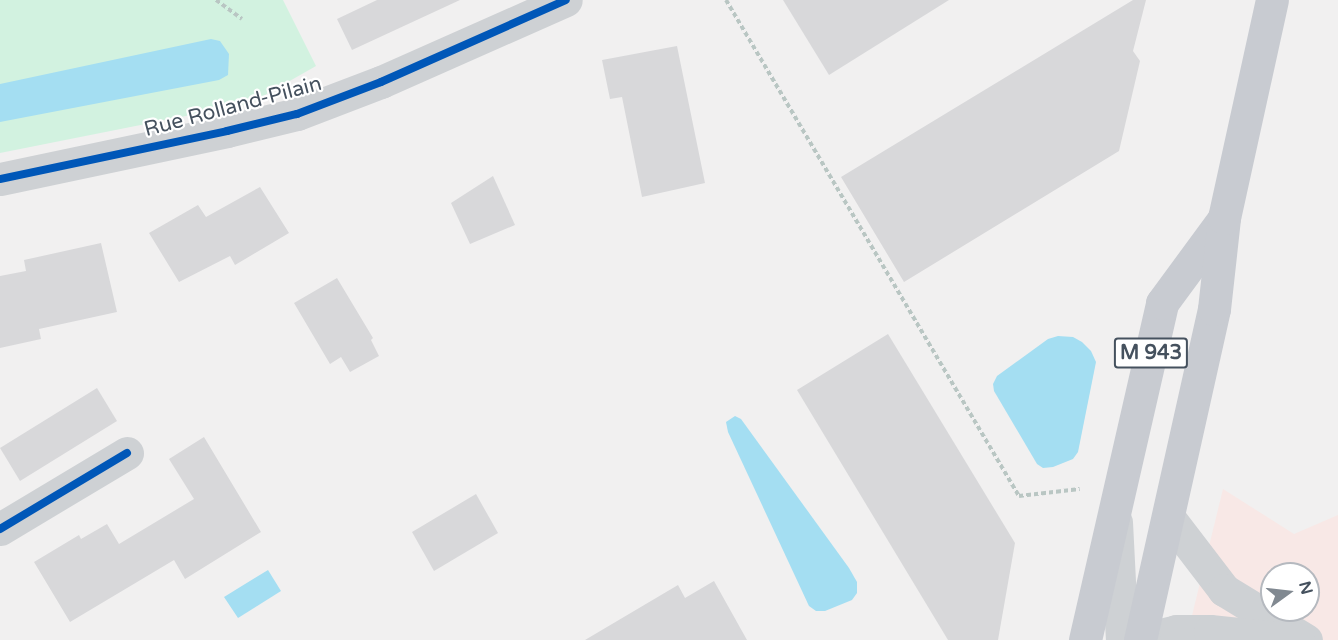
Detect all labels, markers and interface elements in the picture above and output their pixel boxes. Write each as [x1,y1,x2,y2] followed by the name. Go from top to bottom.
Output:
[142,71,324,143] street label: Rue Rolland-Pilain
[1114,336,1188,370] road number: M 943
[1260,562,1320,622] north arrow
[1294,579,1317,597] text: N

